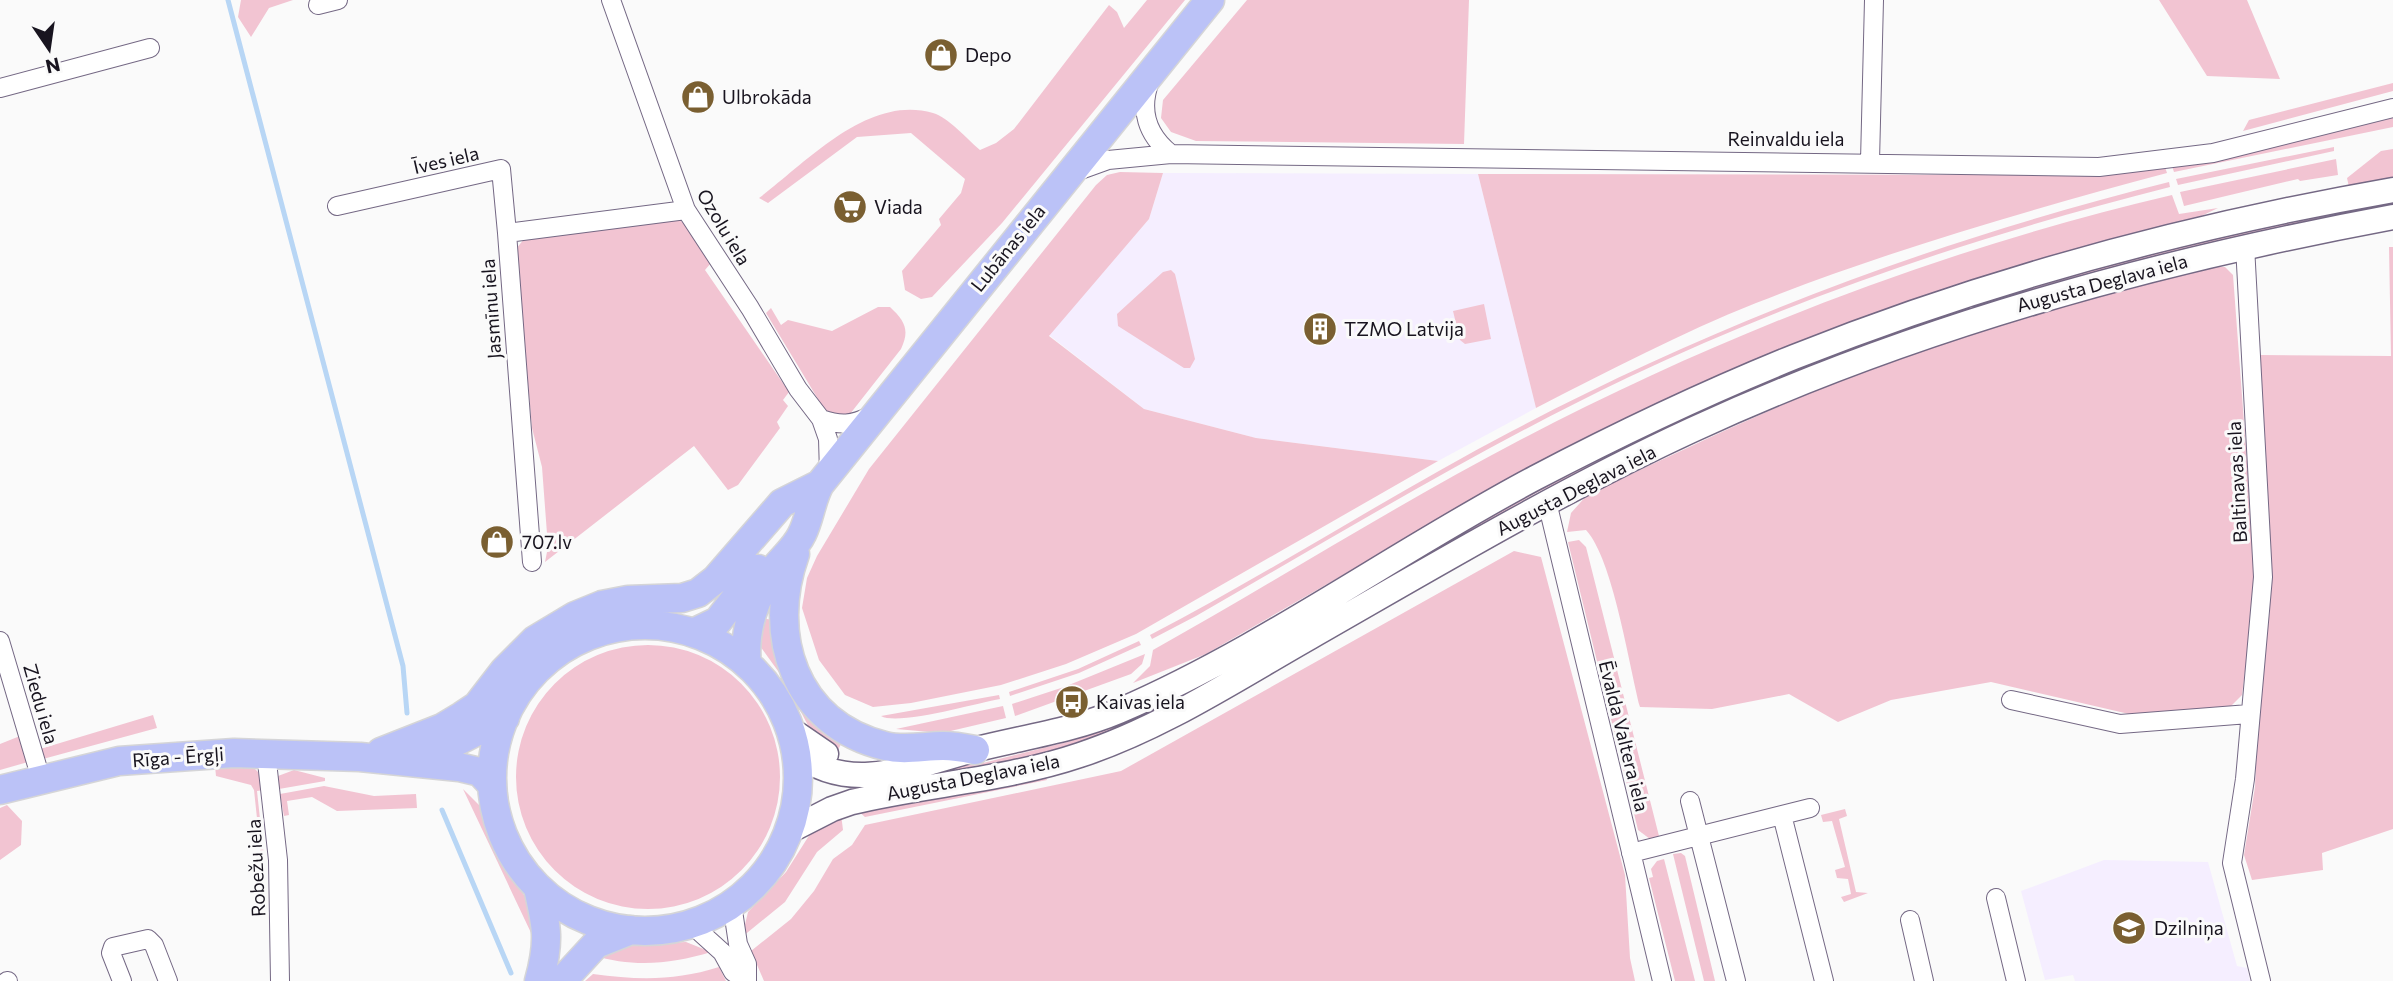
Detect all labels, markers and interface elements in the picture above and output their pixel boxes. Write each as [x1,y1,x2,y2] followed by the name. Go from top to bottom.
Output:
[14,14,84,84] north arrow
[922,36,960,74] shop icon: Depo
[965,43,1012,66] place label: Depo
[43,53,62,79] text: N
[679,78,717,116] shop icon: Ulbrokāda
[722,85,812,108] place label: Ulbrokāda
[1728,127,1844,150] street label: Reinvaldu iela
[410,141,481,178] street label: Īves iela
[693,184,756,269] street label: Ozolu iela
[831,188,869,226] supermarket icon: Viada
[874,195,923,218] place label: Viada
[966,200,1050,296] street label: Lubānas iela
[2014,249,2190,316] street label: Augusta Deglava iela
[476,258,505,360] street label: Jasmīnu iela
[1301,310,1339,348] building icon: TZMO Latvija
[1344,317,1464,340] place label: TZMO Latvija
[2222,421,2251,543] street label: Baltinavas iela
[1492,439,1659,540] street label: Augusta Deglava iela
[478,523,516,561] shop icon: 707.lv
[522,530,572,553] place label: 707.lv
[1595,658,1654,814] street label: Ēvalda Valtera iela
[19,661,64,747] street label: Ziedu iela
[1053,683,1091,721] bus stop icon: Kaivas iela
[1096,690,1185,713] place label: Kaivas iela
[131,742,225,773] street label: Rīga - Ērgļi
[884,748,1062,805] street label: Augusta Deglava iela
[241,818,270,918] street label: Robežu iela
[2110,909,2148,947] school or university icon: Dzilniņa
[2154,916,2224,941] place label: Dzilniņa

